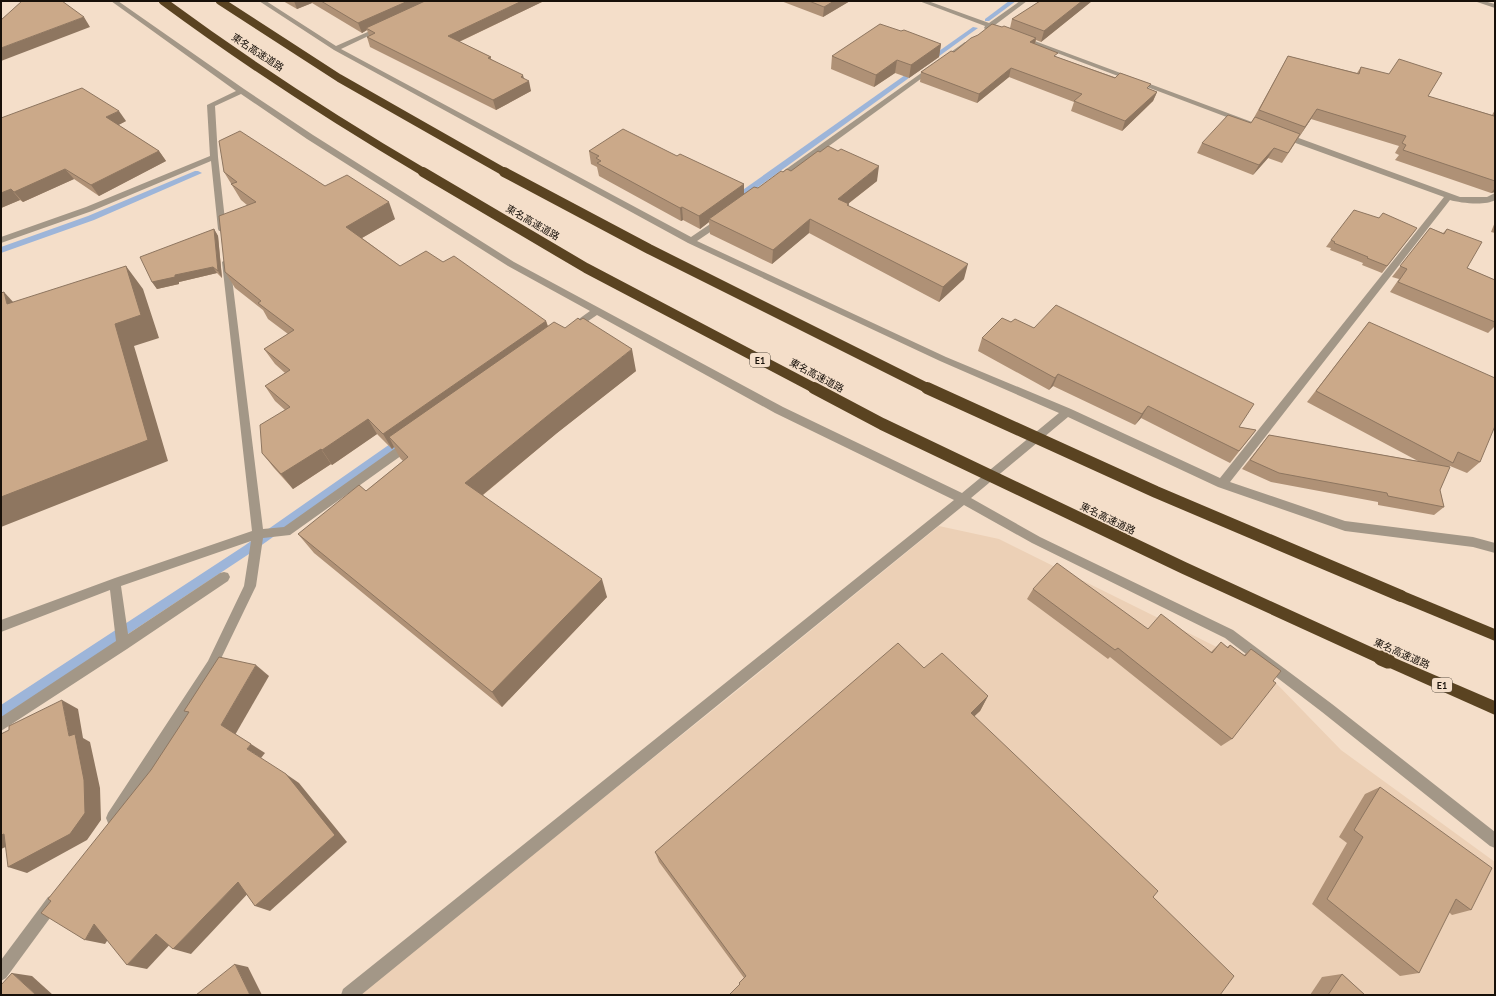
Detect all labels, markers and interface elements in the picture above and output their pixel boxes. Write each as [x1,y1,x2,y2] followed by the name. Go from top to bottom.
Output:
[230,31,286,73] street label: 東名高速道路
[504,202,562,242] street label: 東名高速道路
[750,353,770,367] road number: E1
[788,356,846,394] street label: 東名高速道路
[1078,499,1138,537] street label: 東名高速道路
[1372,635,1432,671] street label: 東名高速道路
[1432,678,1452,692] road number: E1

